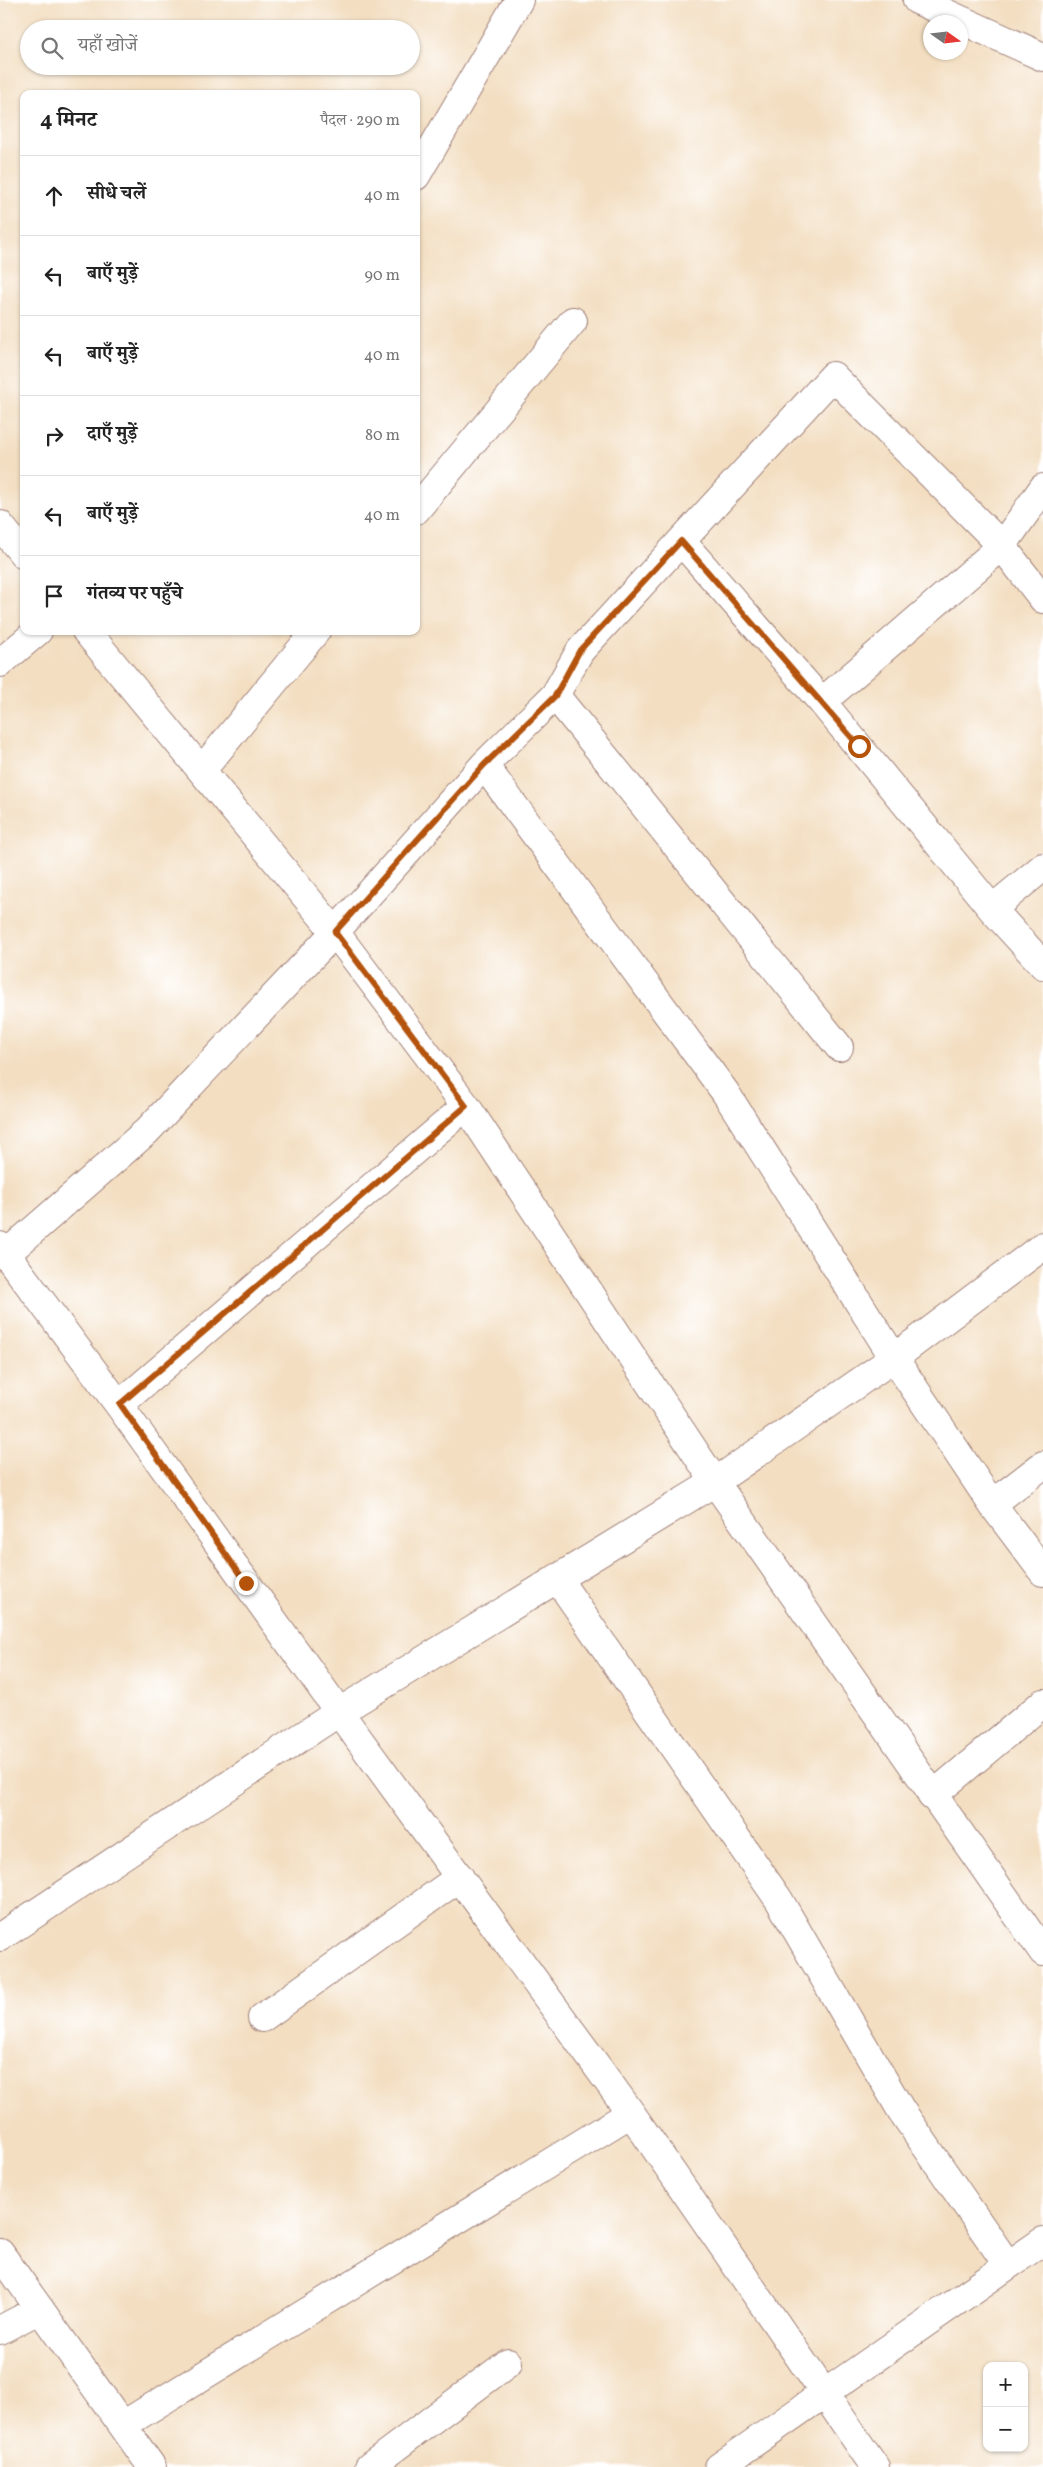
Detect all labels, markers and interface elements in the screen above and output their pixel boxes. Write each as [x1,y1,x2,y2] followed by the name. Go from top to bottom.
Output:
[923,15,968,60] north arrow
[20,20,420,75] search box
[78,33,137,59] text: यहाँ खोजें
[38,34,66,62] icon: search
[40,106,97,135] text: 4 मिनट
[320,110,400,132] text: पैदल · 290 m
[87,181,146,207] text: सीधे चलें
[40,182,68,210] icon: ahead
[364,185,400,207] text: 40 m
[87,261,138,287] text: बाएँ मुड़ें
[40,262,68,290] icon: left
[364,265,400,287] text: 90 m
[87,341,138,367] text: बाएँ मुड़ें
[40,342,68,370] icon: left
[364,345,400,367] text: 40 m
[87,421,137,447] text: दाएँ मुड़ें
[40,422,68,450] icon: right
[365,425,400,447] text: 80 m
[87,501,138,527] text: बाएँ मुड़ें
[40,502,68,530] icon: left
[364,505,400,527] text: 40 m
[87,581,182,607] text: गंतव्य पर पहुँचे
[40,582,68,610] icon: arrive
[848,735,871,758] route start
[235,1572,258,1595] route end
[983,2362,1028,2452] map controls
[983,2362,1028,2407] button: +
[983,2407,1028,2452] button: −

